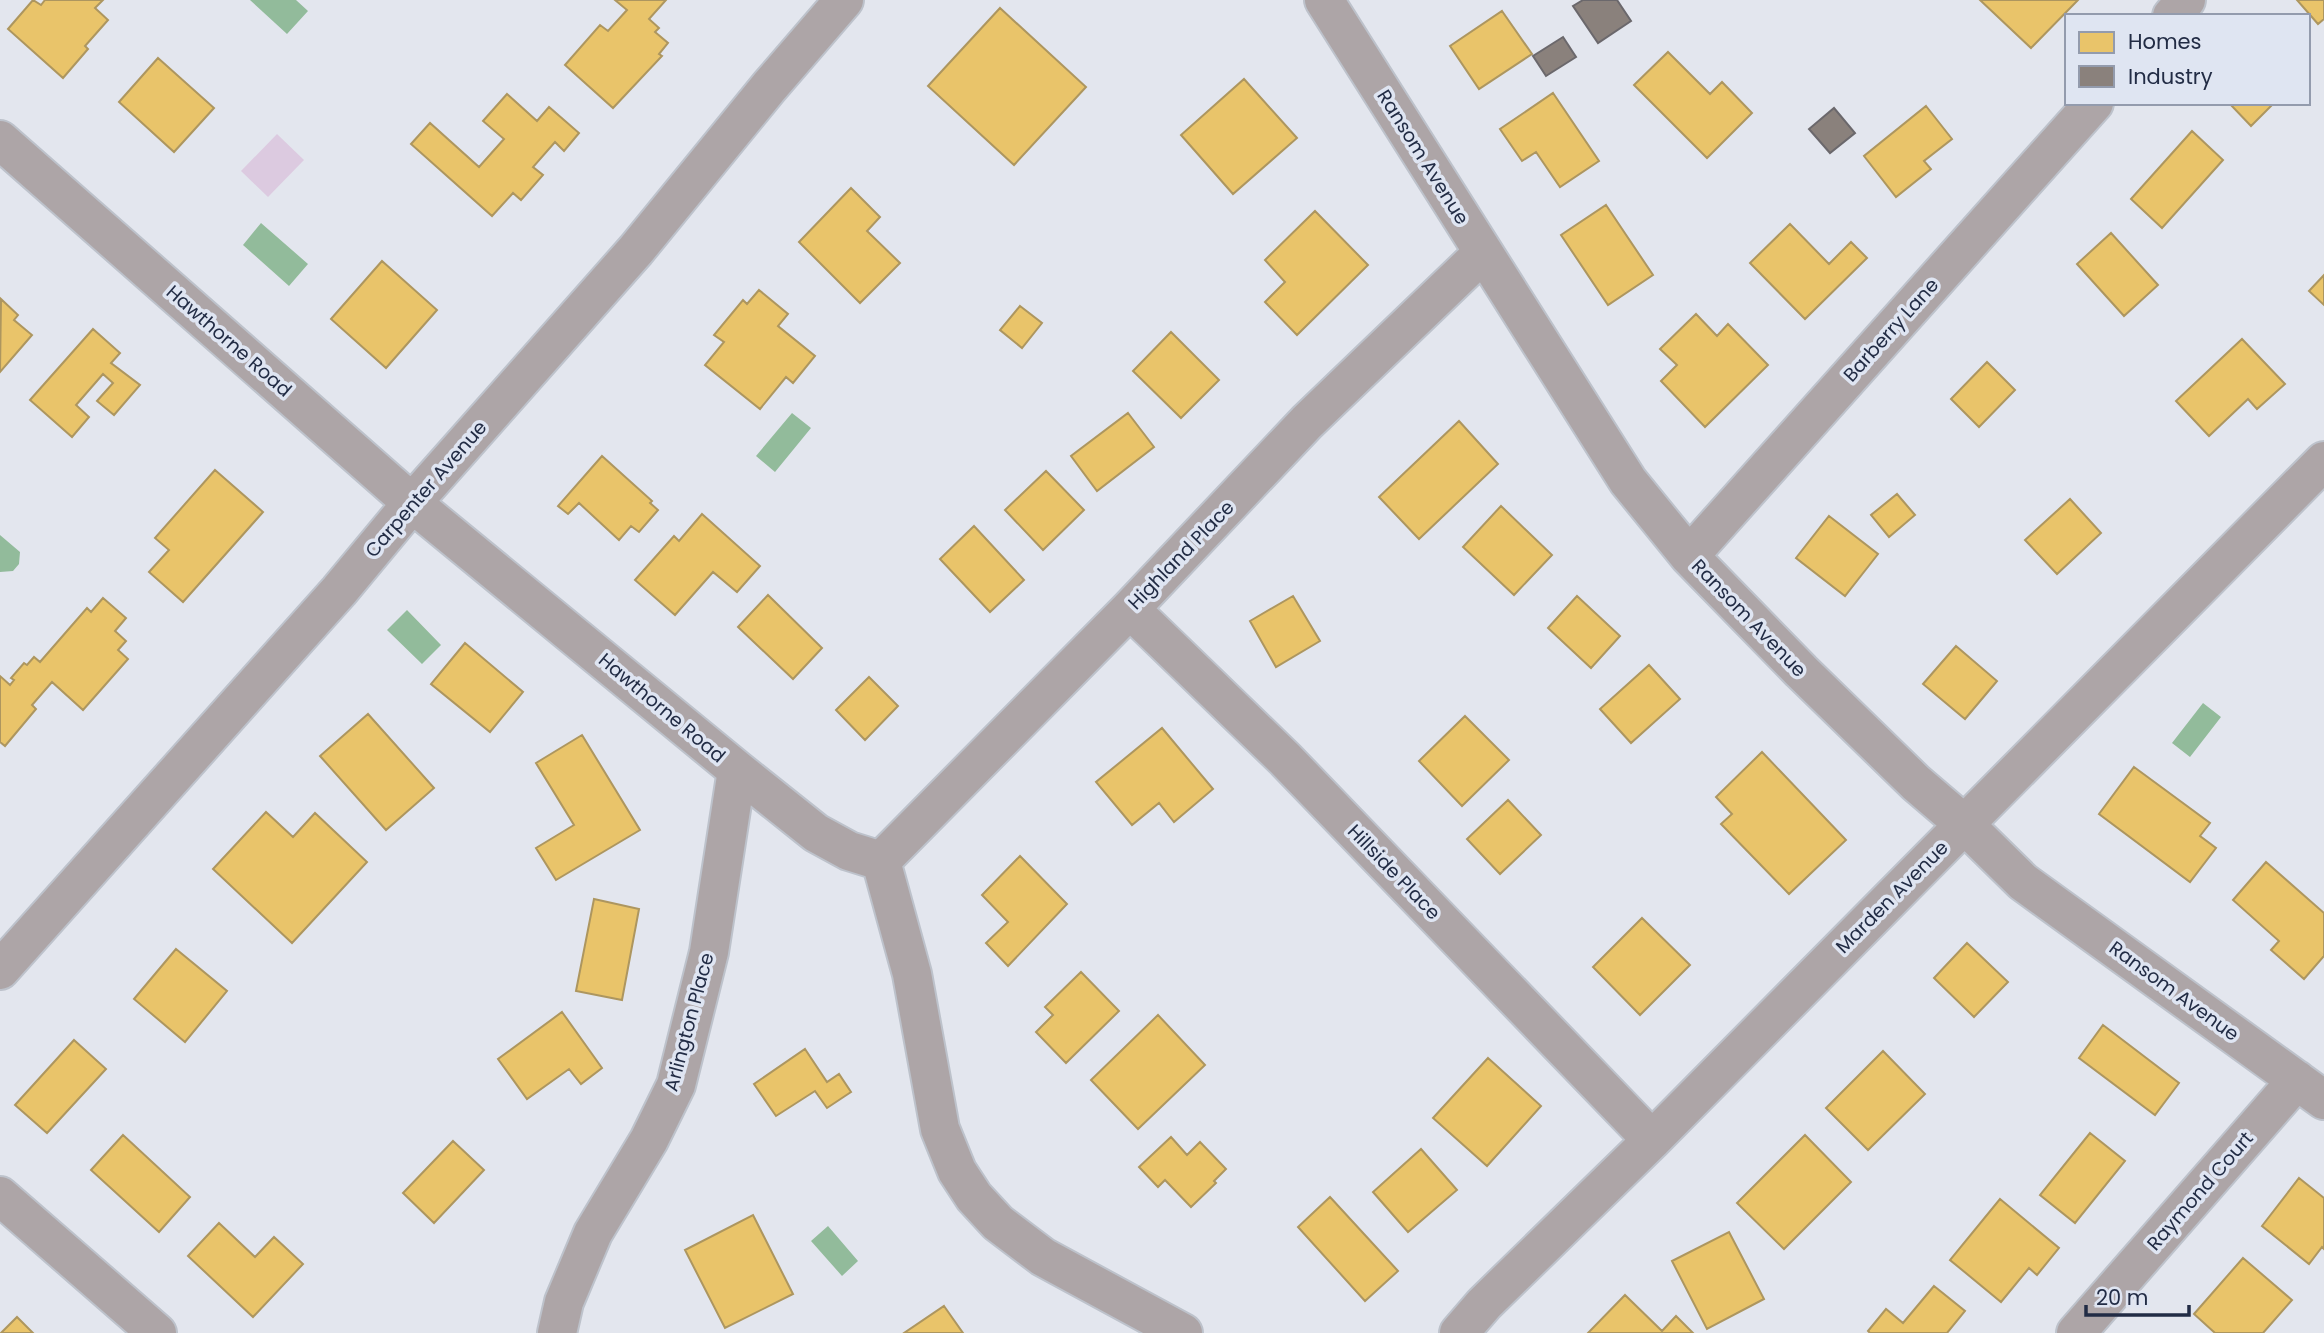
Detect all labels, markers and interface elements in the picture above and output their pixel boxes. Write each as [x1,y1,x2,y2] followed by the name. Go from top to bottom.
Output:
[2065,14,2310,105] legend
[2128,27,2202,56] text: Homes
[2128,62,2213,91] text: Industry
[1371,84,1475,230] street label: Ransom Avenue
[1837,272,1945,388] street label: Barberry Lane
[160,279,298,403] street label: Hawthorne Road
[359,415,493,563] street label: Carpenter Avenue
[1122,494,1240,616] street label: Highland Place
[1686,553,1812,683] street label: Ransom Avenue
[593,647,731,769] street label: Hawthorne Road
[1341,818,1447,926] street label: Hillside Place
[1830,835,1954,959] street label: Marden Avenue
[2104,935,2244,1047] street label: Ransom Avenue
[658,950,720,1094] street label: Arlington Place
[2141,1126,2259,1256] street label: Raymond Court
[2086,1274,2189,1318] scale bar
[2096,1283,2149,1312] text: 20 m

